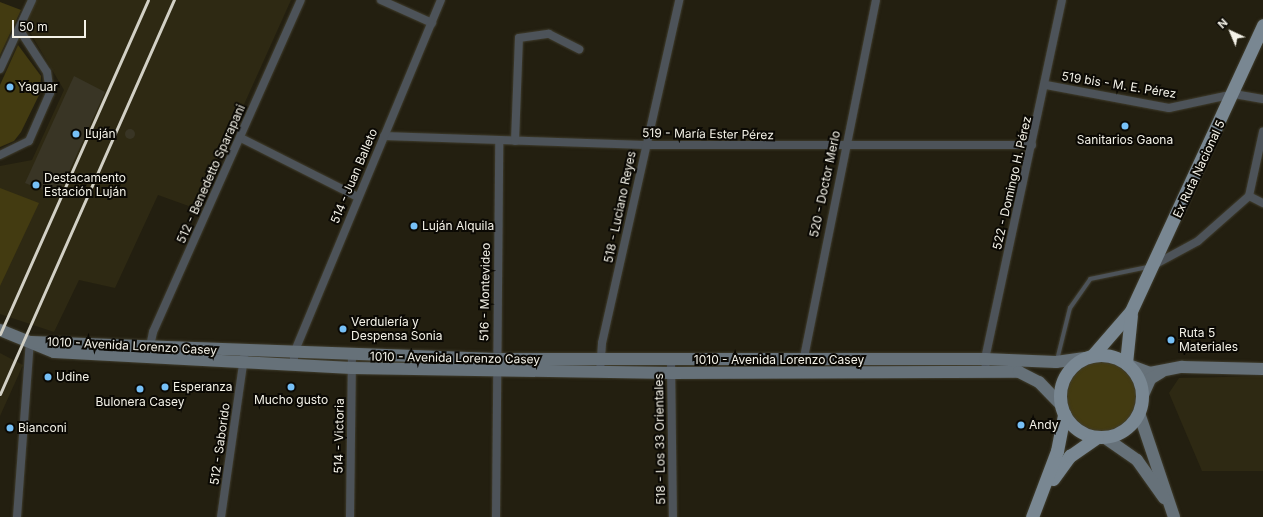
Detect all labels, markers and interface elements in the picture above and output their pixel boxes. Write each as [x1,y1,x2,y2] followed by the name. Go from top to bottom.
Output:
[14,12,88,38] scale bar
[1211,12,1251,52] north arrow
[1215,15,1231,31] text: N
[19,19,48,34] text: 50 m
[1061,69,1177,101] street label: 519 bis - M. E. Pérez
[18,80,58,94] place label: Yaguar
[5,82,15,92] marker: Yaguar
[174,102,248,246] street label: 512 - Benedetto Sparapani
[990,115,1034,251] street label: 522 - Domingo H. Pérez
[1170,118,1228,220] street label: Ex Ruta Nacional 5
[1120,121,1130,131] marker: Sanitarios Gaona
[327,126,381,226] street label: 514 - Juan Balleto
[642,126,774,142] street label: 519 - María Ester Pérez
[85,127,116,141] place label: Luján
[70,128,82,140] marker: Luján
[807,129,843,239] street label: 520 - Doctor Merlo
[1077,133,1173,147] place label: Sanitarios Gaona
[601,150,639,264] street label: 518 - Luciano Reyes
[44,171,126,199] place label: Destacamento Estación Luján
[31,180,41,190] marker: Destacamento Estación Luján
[422,219,494,233] place label: Luján Alquila
[409,221,419,231] marker: Luján Alquila
[477,242,493,342] street label: 516 - Montevideo
[351,315,442,343] place label: Verdulería y Despensa Sonia
[338,324,348,334] marker: Verdulería y Despensa Sonia
[1179,326,1238,354] place label: Ruta 5 Materiales
[47,334,217,358] street label: 1010 - Avenida Lorenzo Casey
[1166,335,1176,345] marker: Ruta 5 Materiales
[370,349,540,367] street label: 1010 - Avenida Lorenzo Casey
[694,353,864,367] street label: 1010 - Avenida Lorenzo Casey
[56,370,89,384] place label: Udine
[43,372,53,382] marker: Udine
[652,373,668,505] street label: 518 - Los 33 Orientales
[173,380,233,394] place label: Esperanza
[160,382,170,392] marker: Esperanza
[286,382,296,392] marker: Mucho gusto
[135,384,145,394] marker: Bulonera Casey
[254,393,328,407] place label: Mucho gusto
[95,395,185,409] place label: Bulonera Casey
[331,398,347,474] street label: 514 - Victoria
[207,402,233,486] street label: 512 - Saborido
[1029,418,1059,432] place label: Andy
[1016,420,1026,430] marker: Andy
[18,421,67,435] place label: Bianconi
[5,423,15,433] marker: Bianconi

